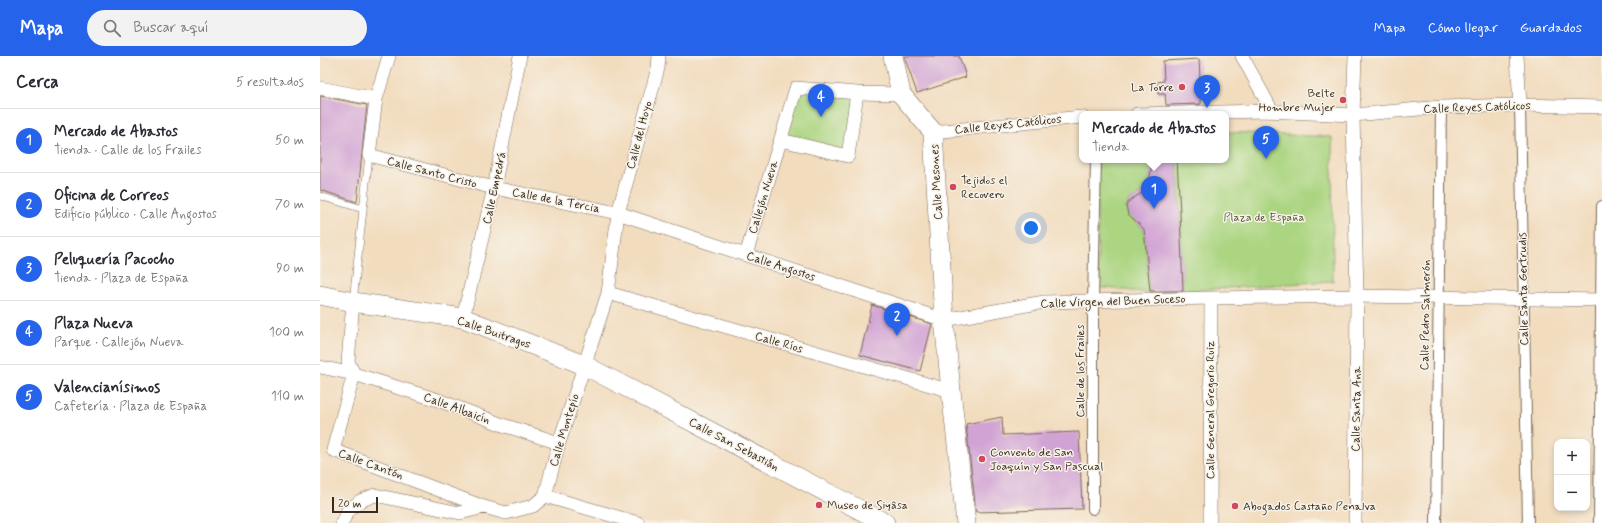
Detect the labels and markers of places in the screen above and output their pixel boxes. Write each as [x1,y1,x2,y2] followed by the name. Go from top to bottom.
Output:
[1194,75,1220,108] pin: 3
[1131,80,1174,96] place label: La Torre
[1177,82,1187,92] marker: La Torre
[808,84,834,117] pin: 4
[1259,86,1335,116] place label: Belte Hombre Mujer
[1338,95,1348,105] marker: Belte Hombre Mujer
[1253,126,1279,159] pin: 5
[961,173,1007,203] place label: Tejidos el Recovero
[1141,176,1167,209] pin: 1
[948,182,958,192] marker: Tejidos el Recovero
[884,303,910,336] pin: 2
[990,445,1103,475] place label: Convento de San Joaquín y San Pascual
[977,454,987,464] marker: Convento de San Joaquín y San Pascual
[827,498,908,514] place label: Museo de Siyâsa
[1243,499,1376,516] place label: Abogados Castaño Penalva
[814,500,824,510] marker: Museo de Siyâsa
[1230,501,1240,511] marker: Abogados Castaño Penalva

